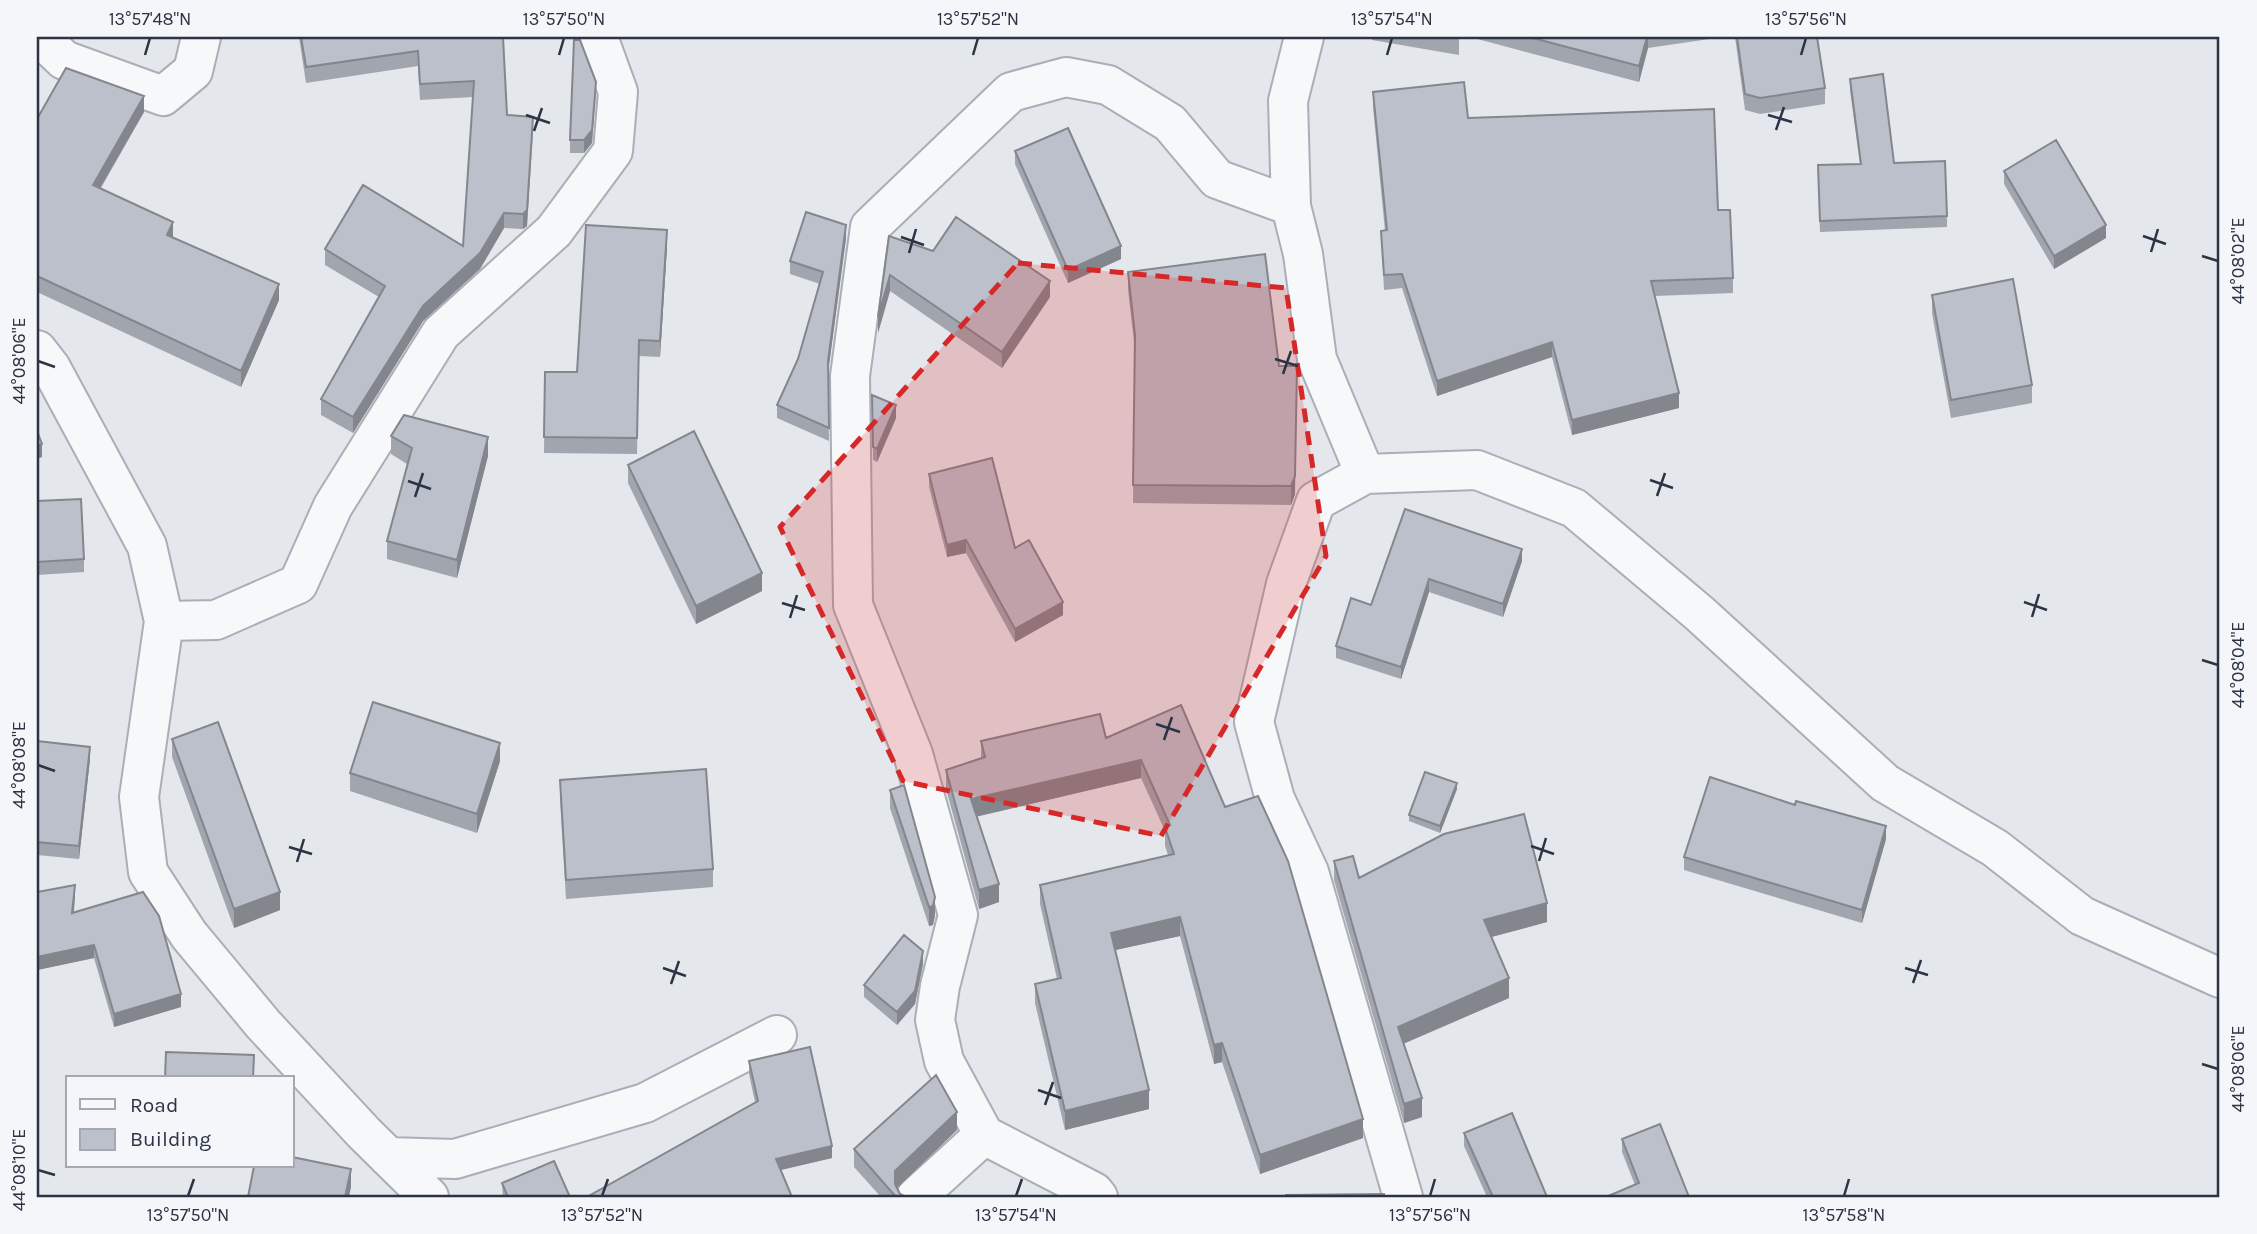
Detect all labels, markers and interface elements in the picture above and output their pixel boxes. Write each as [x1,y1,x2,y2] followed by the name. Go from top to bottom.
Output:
[109,8,191,30] text: 13°57'48"N
[523,8,605,30] text: 13°57'50"N
[937,8,1019,30] text: 13°57'52"N
[1351,8,1433,30] text: 13°57'54"N
[1765,8,1847,30] text: 13°57'56"N
[2227,217,2249,305] text: 44°08'02"E
[8,317,30,405] text: 44°08'06"E
[2227,622,2249,708] text: 44°08'04"E
[8,721,30,809] text: 44°08'08"E
[2227,1025,2249,1113] text: 44°08'06"E
[66,1076,294,1168] legend
[130,1093,178,1117] text: Road
[130,1127,211,1151] text: Building
[8,1129,30,1211] text: 44°08'10"E
[147,1204,229,1226] text: 13°57'50"N
[561,1204,643,1226] text: 13°57'52"N
[975,1204,1057,1226] text: 13°57'54"N
[1389,1204,1471,1226] text: 13°57'56"N
[1803,1204,1885,1226] text: 13°57'58"N

